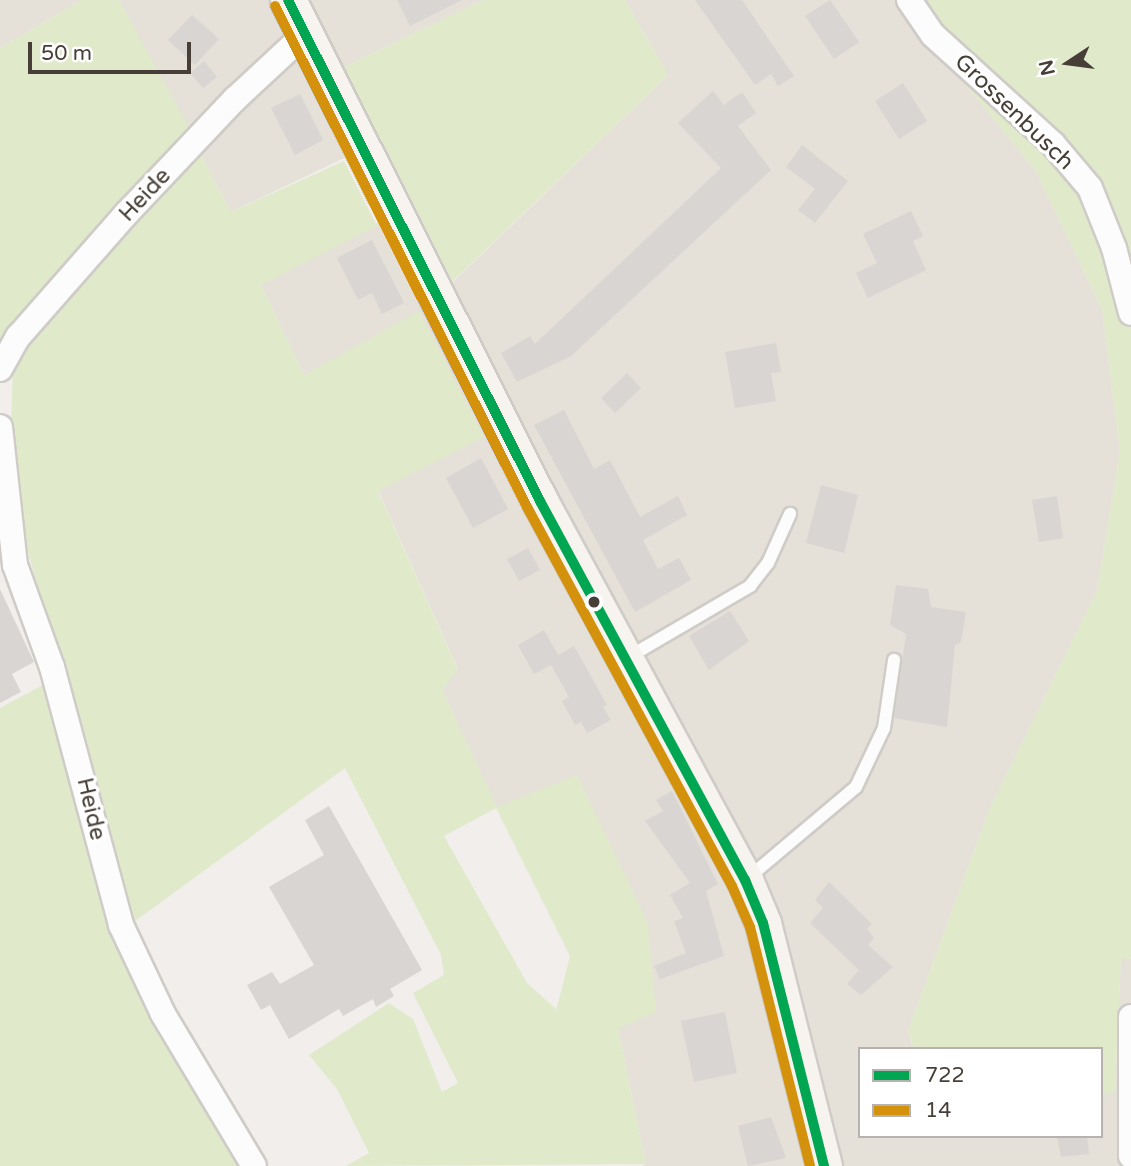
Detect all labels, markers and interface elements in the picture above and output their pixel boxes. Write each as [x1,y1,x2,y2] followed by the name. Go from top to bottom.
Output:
[32,28,194,72] scale bar
[1033,28,1103,98] north arrow
[41,41,92,66] text: 50 m
[949,48,1079,176] street label: Grossenbusch
[1035,58,1060,78] text: N
[113,162,177,228] street label: Heide
[587,595,601,609] unlabelled marker
[70,775,112,843] street label: Heide
[858,1047,1103,1138] legend
[925,1063,965,1088] text: 722
[925,1098,951,1123] text: 14

